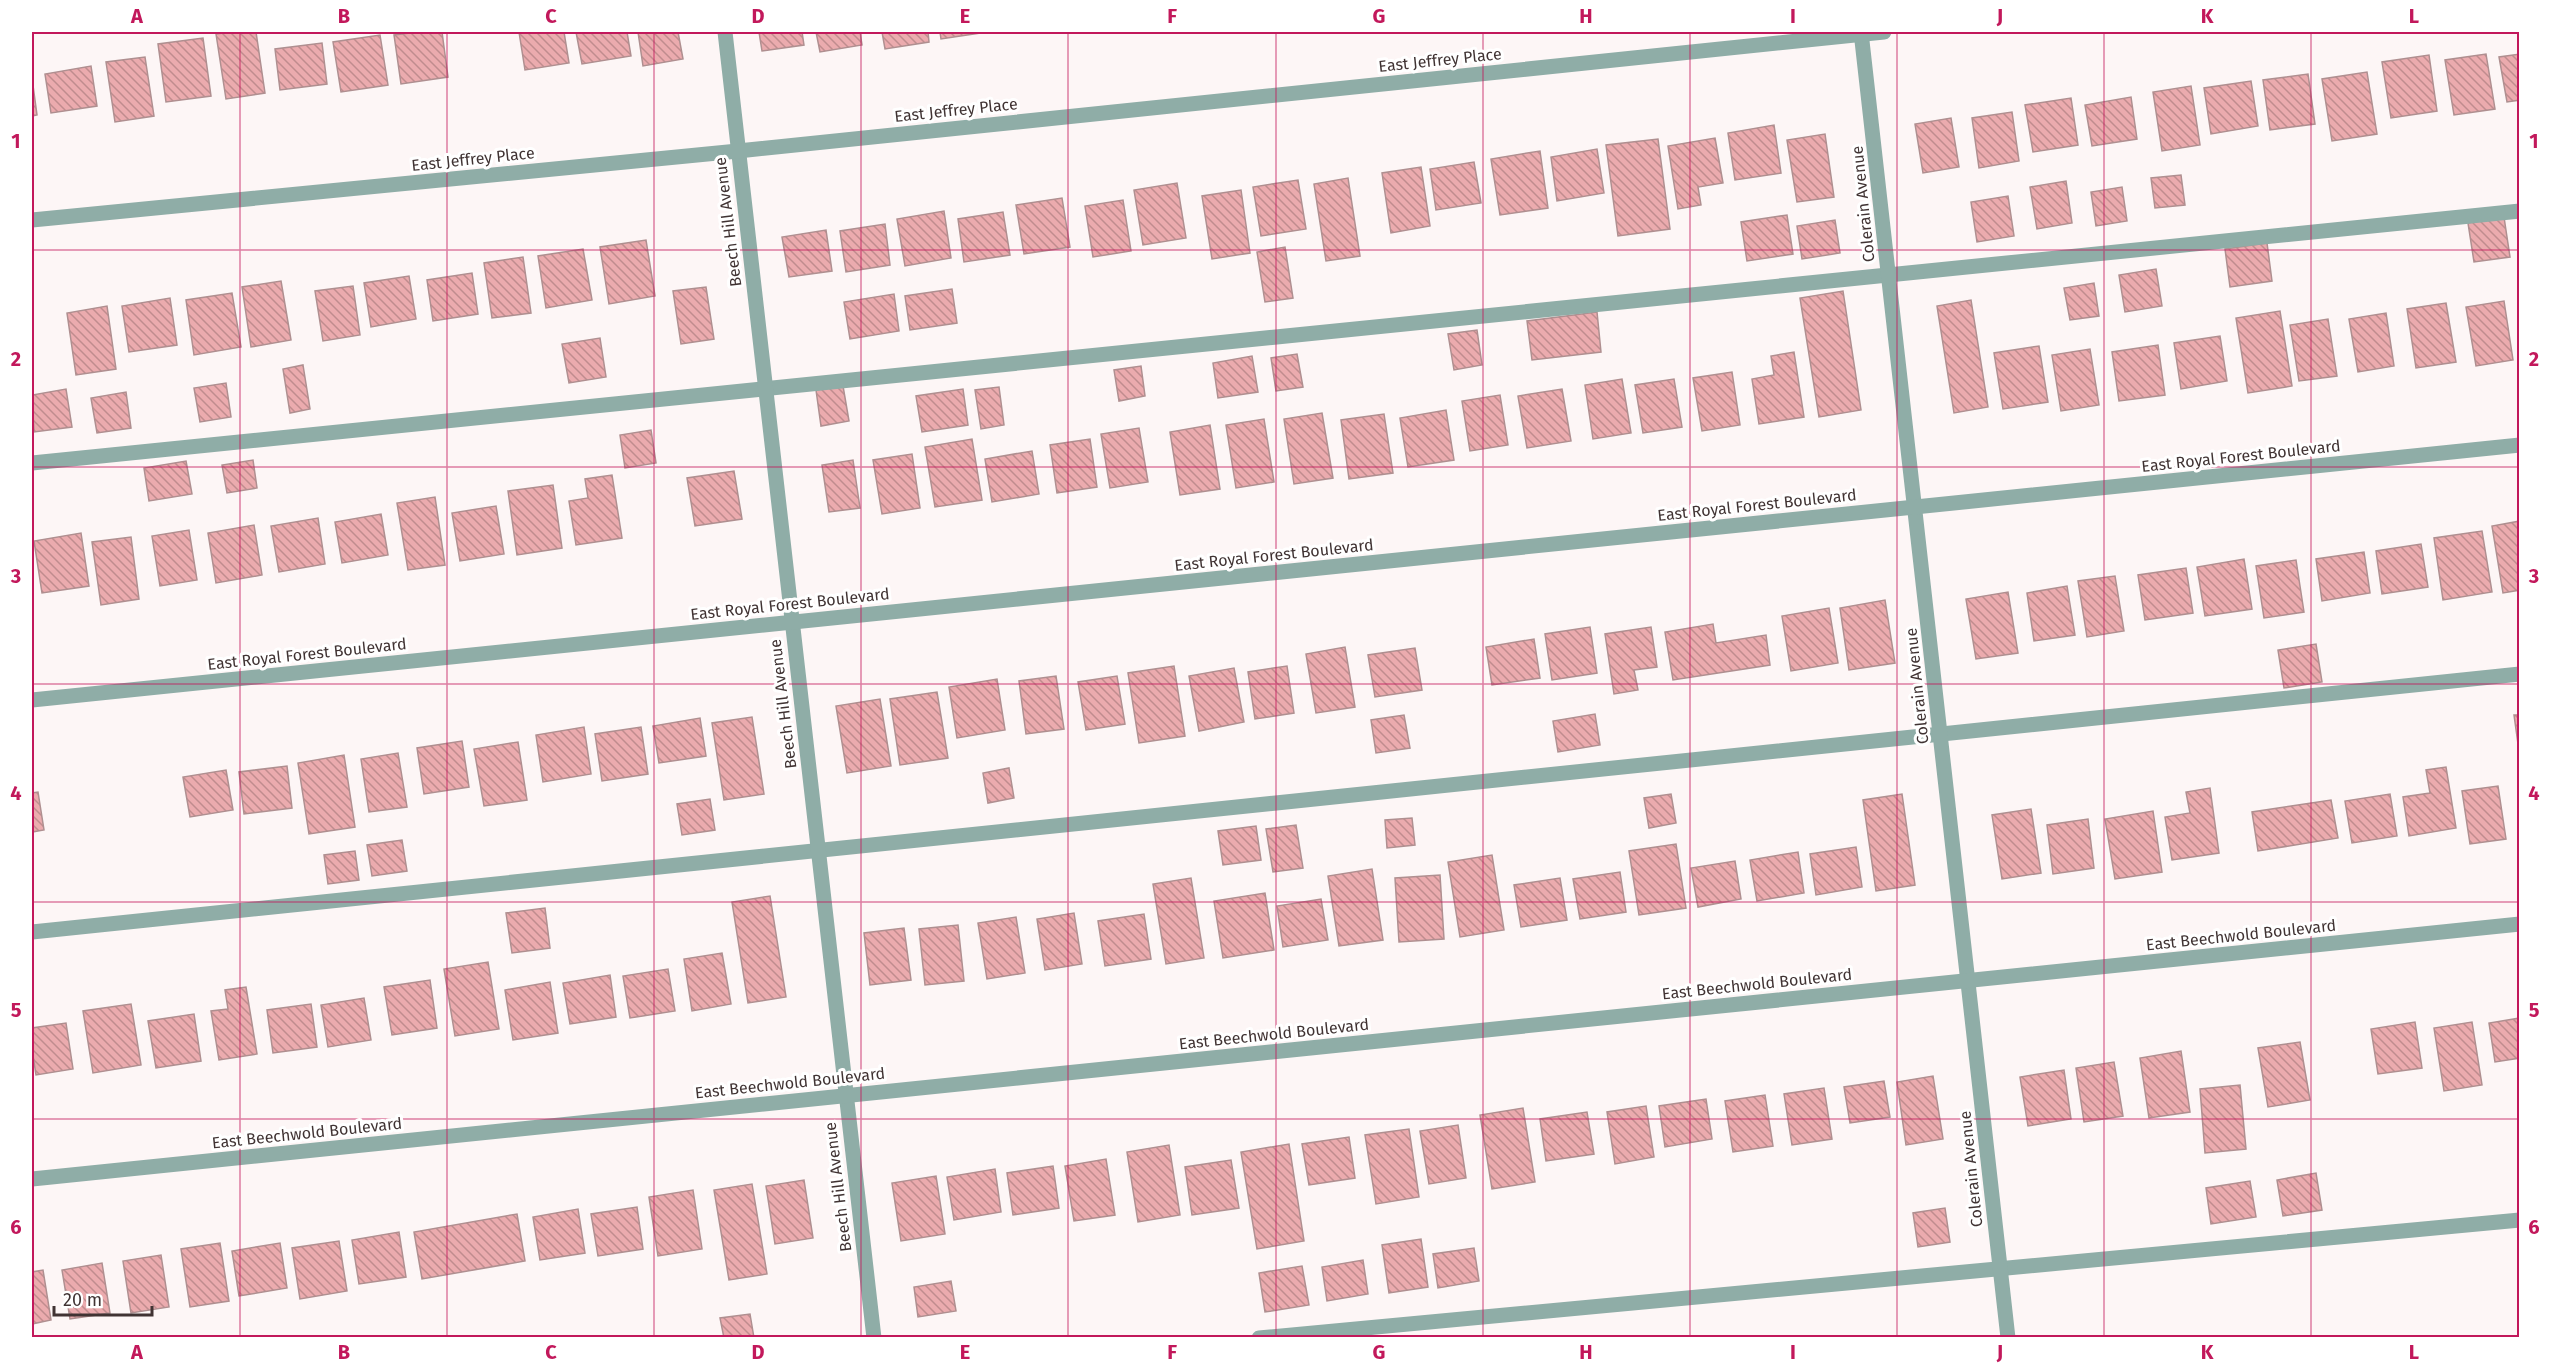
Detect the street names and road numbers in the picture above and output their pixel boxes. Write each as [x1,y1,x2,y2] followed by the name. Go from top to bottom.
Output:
[1378,44,1502,76] street label: East Jeffrey Place
[894,94,1018,126] street label: East Jeffrey Place
[411,143,535,175] street label: East Jeffrey Place
[1847,145,1879,263] street label: Colerain Avenue
[711,156,745,288] street label: Beech Hill Avenue
[2141,436,2341,476] street label: East Royal Forest Boulevard
[1657,485,1857,525] street label: East Royal Forest Boulevard
[1174,535,1374,575] street label: East Royal Forest Boulevard
[690,584,890,624] street label: East Royal Forest Boulevard
[1901,627,1933,745] street label: Colerain Avenue
[207,634,407,674] street label: East Royal Forest Boulevard
[766,638,800,770] street label: Beech Hill Avenue
[2145,916,2337,954] street label: East Beechwold Boulevard
[1661,965,1853,1003] street label: East Beechwold Boulevard
[1178,1015,1370,1053] street label: East Beechwold Boulevard
[694,1064,886,1102] street label: East Beechwold Boulevard
[1955,1110,1987,1228] street label: Colerain Avenue
[211,1114,403,1152] street label: East Beechwold Boulevard
[821,1121,855,1253] street label: Beech Hill Avenue

